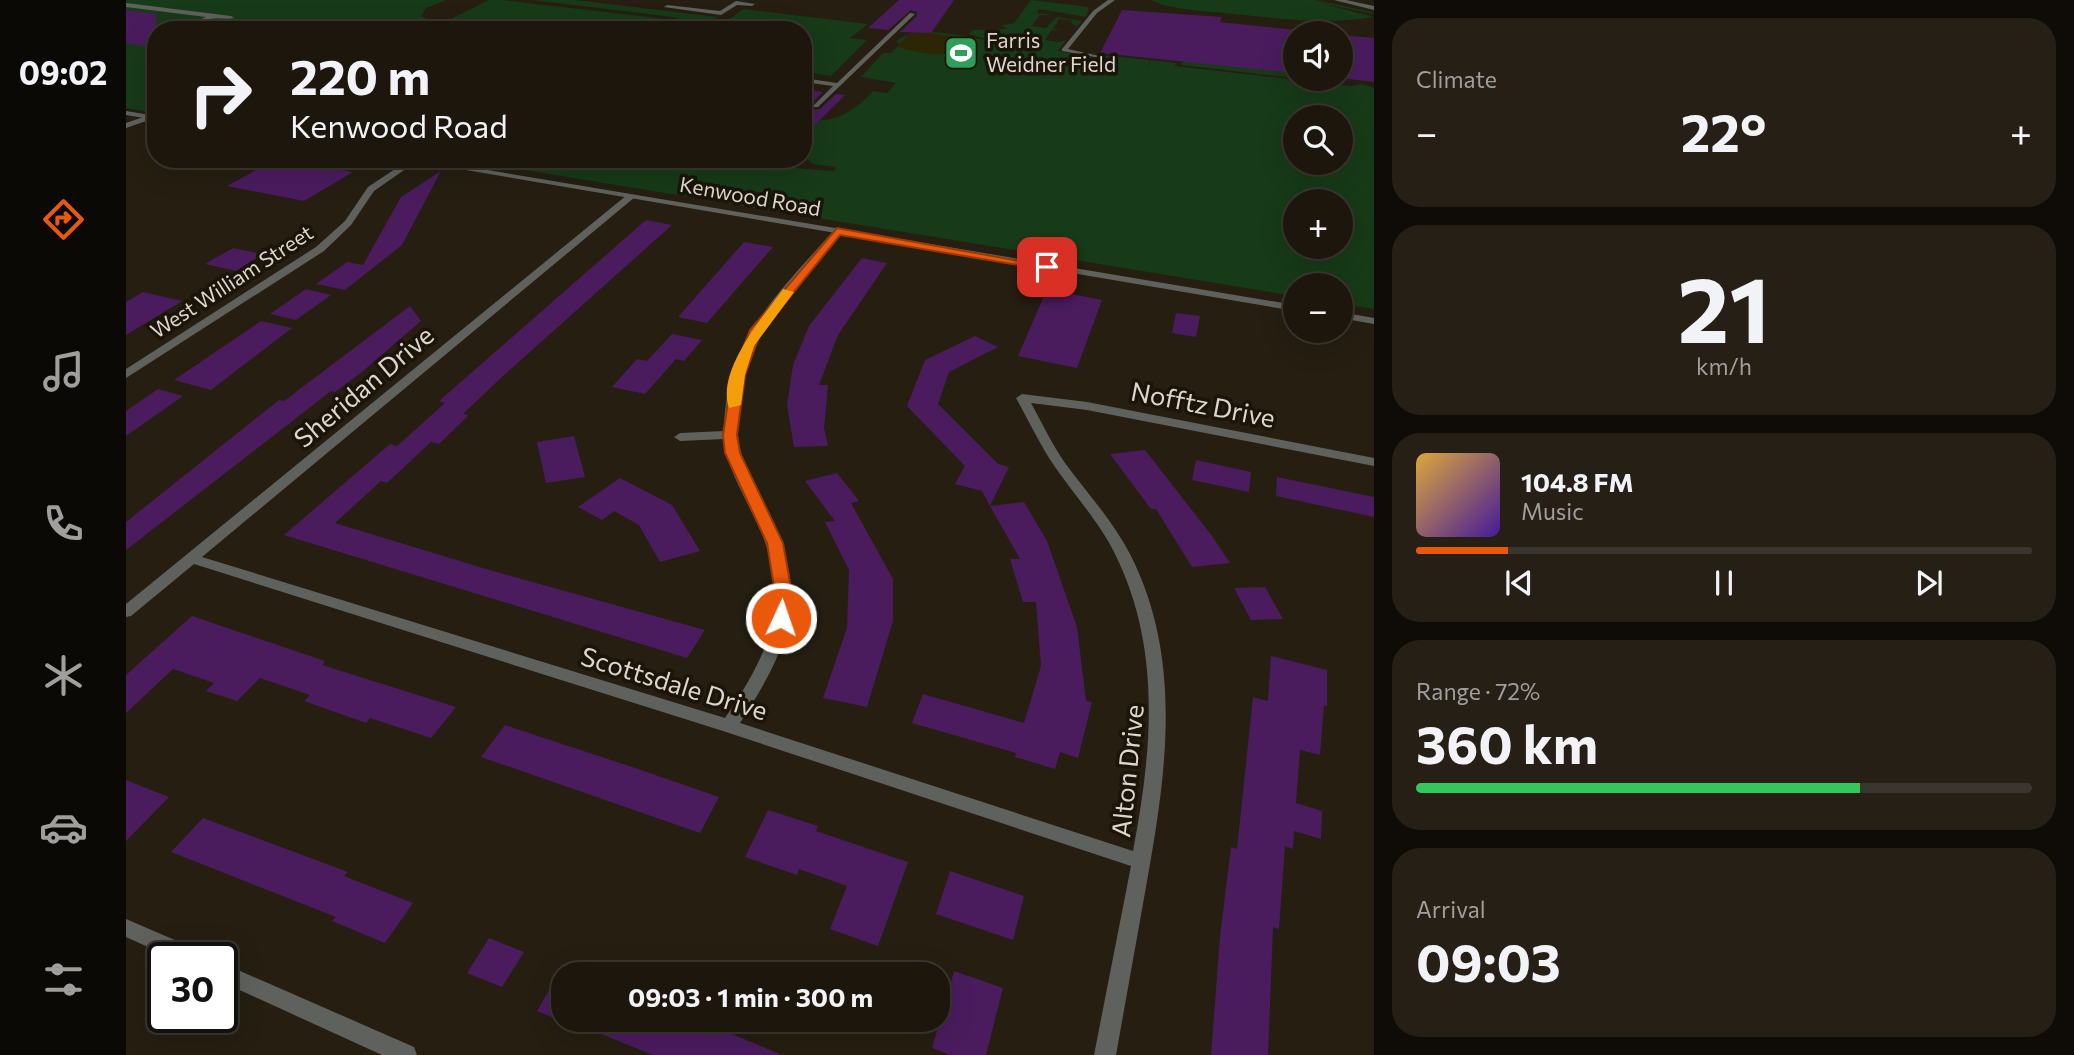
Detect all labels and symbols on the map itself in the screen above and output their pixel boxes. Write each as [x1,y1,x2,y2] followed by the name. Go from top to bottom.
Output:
[986,27,1116,76] place label: Farris Weidner Field
[942,34,980,72] sports icon: Farris Weidner Field
[678,171,823,220] street label: Kenwood Road
[145,219,317,343] street label: West William Street
[1017,237,1077,297] pin
[287,319,439,453] street label: Sheridan Drive
[1129,374,1278,433] street label: Nofftz Drive
[744,581,818,655] position arrow
[577,639,771,726] street label: Scottsdale Drive
[1104,703,1149,839] street label: Alton Drive
[147,942,238,1033] speed limit sign: 30

